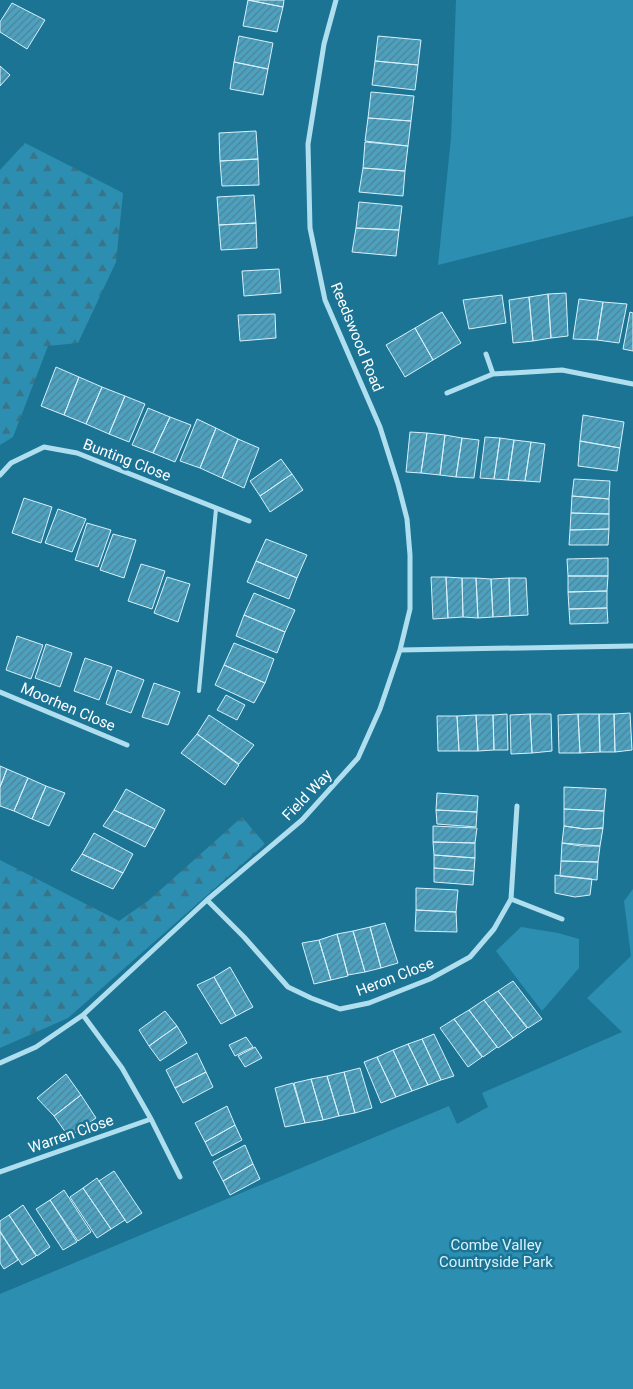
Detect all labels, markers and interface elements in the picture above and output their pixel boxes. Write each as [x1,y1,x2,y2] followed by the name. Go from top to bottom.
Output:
[327,280,387,394] street label: Reedswood Road
[81,435,173,485] street label: Bunting Close
[18,679,118,735] street label: Moorhen Close
[278,766,336,824] street label: Field Way
[354,954,436,1000] street label: Heron Close
[26,1111,116,1157] street label: Warren Close
[439,1236,553,1271] park label: Combe Valley Countryside Park

